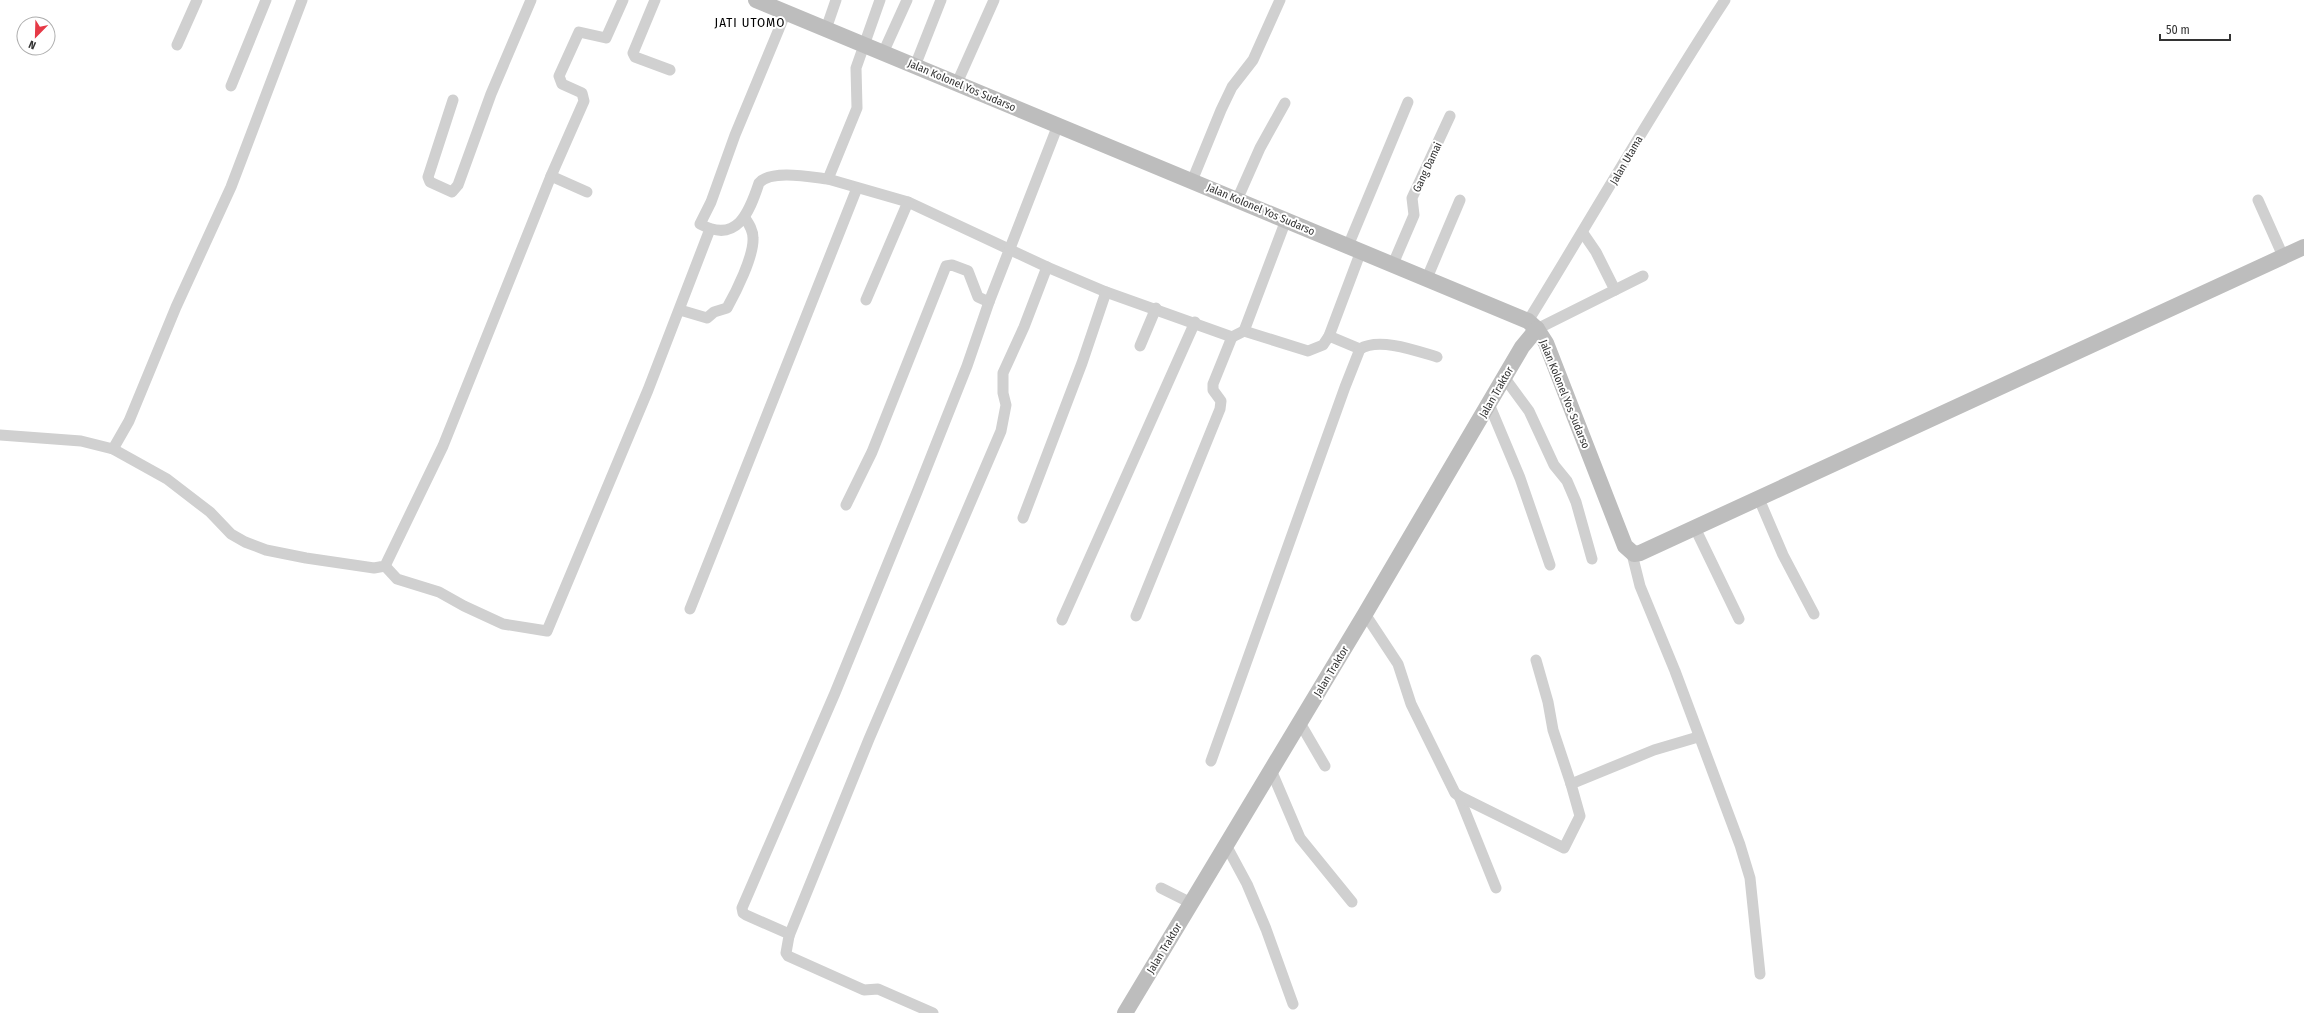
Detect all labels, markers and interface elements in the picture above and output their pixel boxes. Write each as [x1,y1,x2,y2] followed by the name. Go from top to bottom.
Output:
[715,15,785,30] district label: JATI UTOMO
[16,16,56,56] north arrow
[2160,16,2230,42] scale bar
[2166,23,2190,37] text: 50 m
[27,37,38,52] text: N
[906,57,1018,114] street label: Jalan Kolonel Yos Sudarso
[1607,134,1646,187] street label: Jalan Utama
[1410,140,1445,194] street label: Gang Damai
[1205,181,1317,238] street label: Jalan Kolonel Yos Sudarso
[1537,338,1592,451] street label: Jalan Kolonel Yos Sudarso
[1477,364,1516,420] street label: Jalan Traktor
[1311,643,1352,699] street label: Jalan Traktor
[1144,920,1185,976] street label: Jalan Traktor

